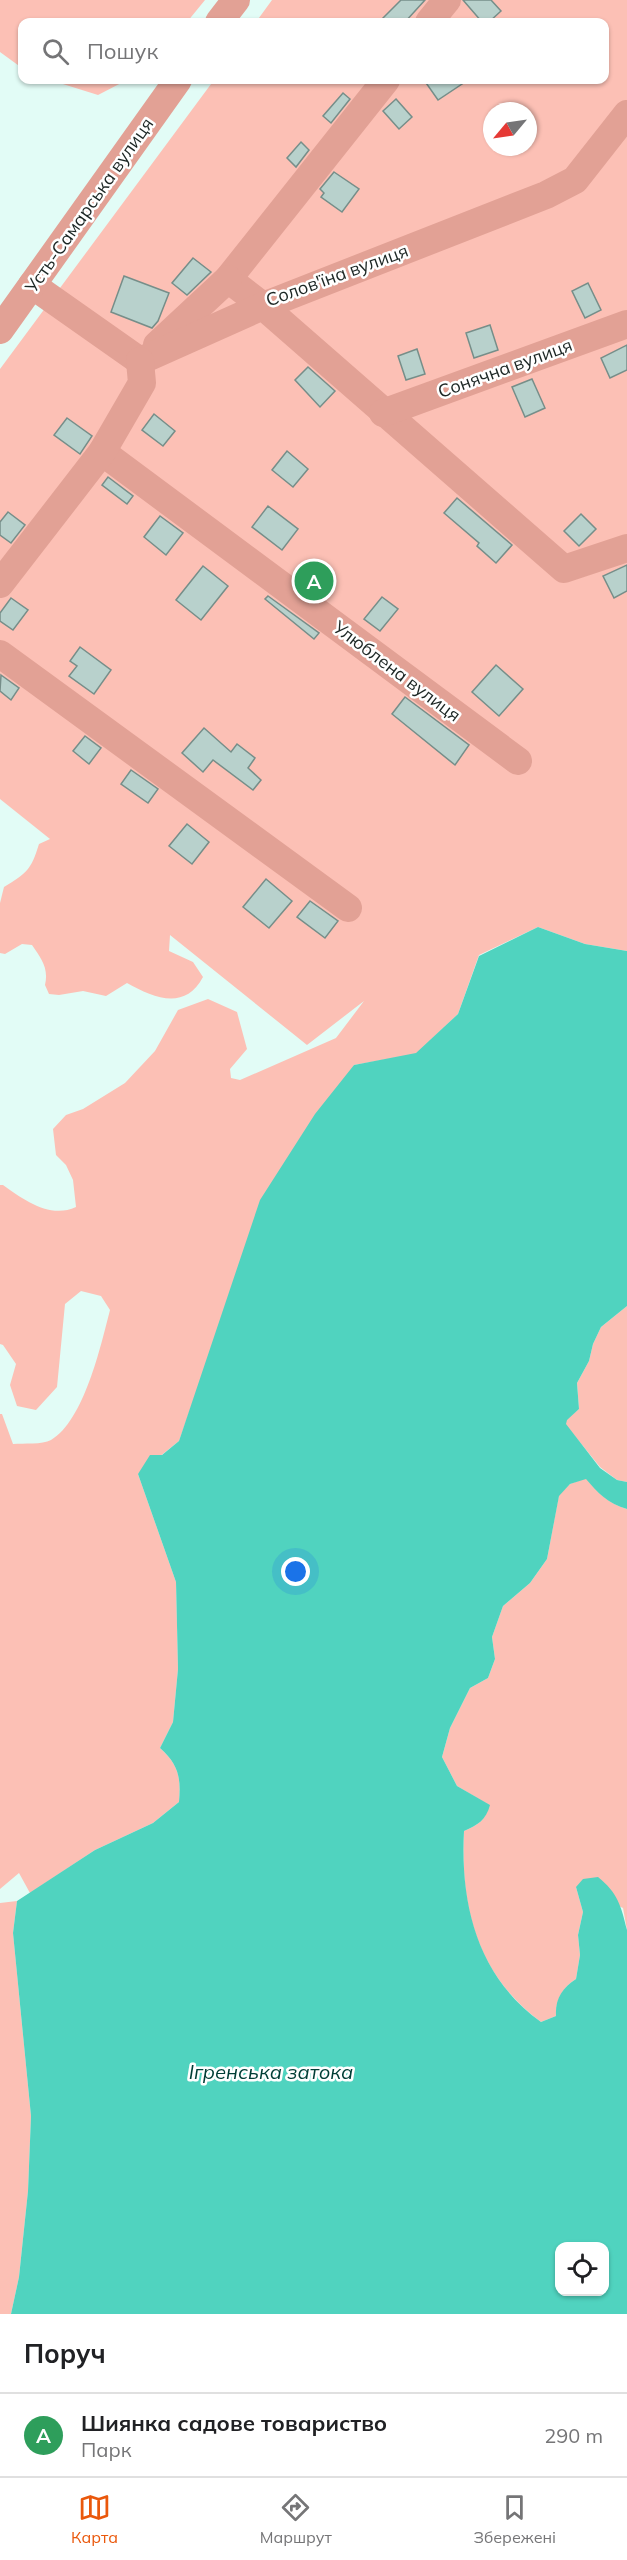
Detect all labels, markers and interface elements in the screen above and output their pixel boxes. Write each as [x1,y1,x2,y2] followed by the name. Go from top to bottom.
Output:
[18,18,609,84] search box
[39,35,72,68] icon: search
[87,37,158,65] text: Пошук
[483,102,537,156] north arrow
[19,113,158,298] street label: Усть-Самарська вулиця
[263,239,411,311] street label: Солов'їна вулиця
[435,333,575,403] street label: Сонячна вулиця
[294,558,334,604] pin: A
[328,615,465,726] street label: Улюблена вулиця
[281,1557,310,1586] your location
[189,2059,353,2084] water label: Ігренська затока
[555,2242,609,2296] map controls
[555,2242,609,2296] button: locate
[24,2337,106,2370] text: Поруч
[81,2409,387,2437] text: Шиянка садове товариство
[36,2423,51,2448] text: A
[544,2423,603,2448] text: 290 m
[81,2437,131,2462] text: Парк
[71,2491,118,2547] tab: Карта
[260,2491,332,2547] tab: Маршрут
[474,2491,556,2547] tab: Збережені

